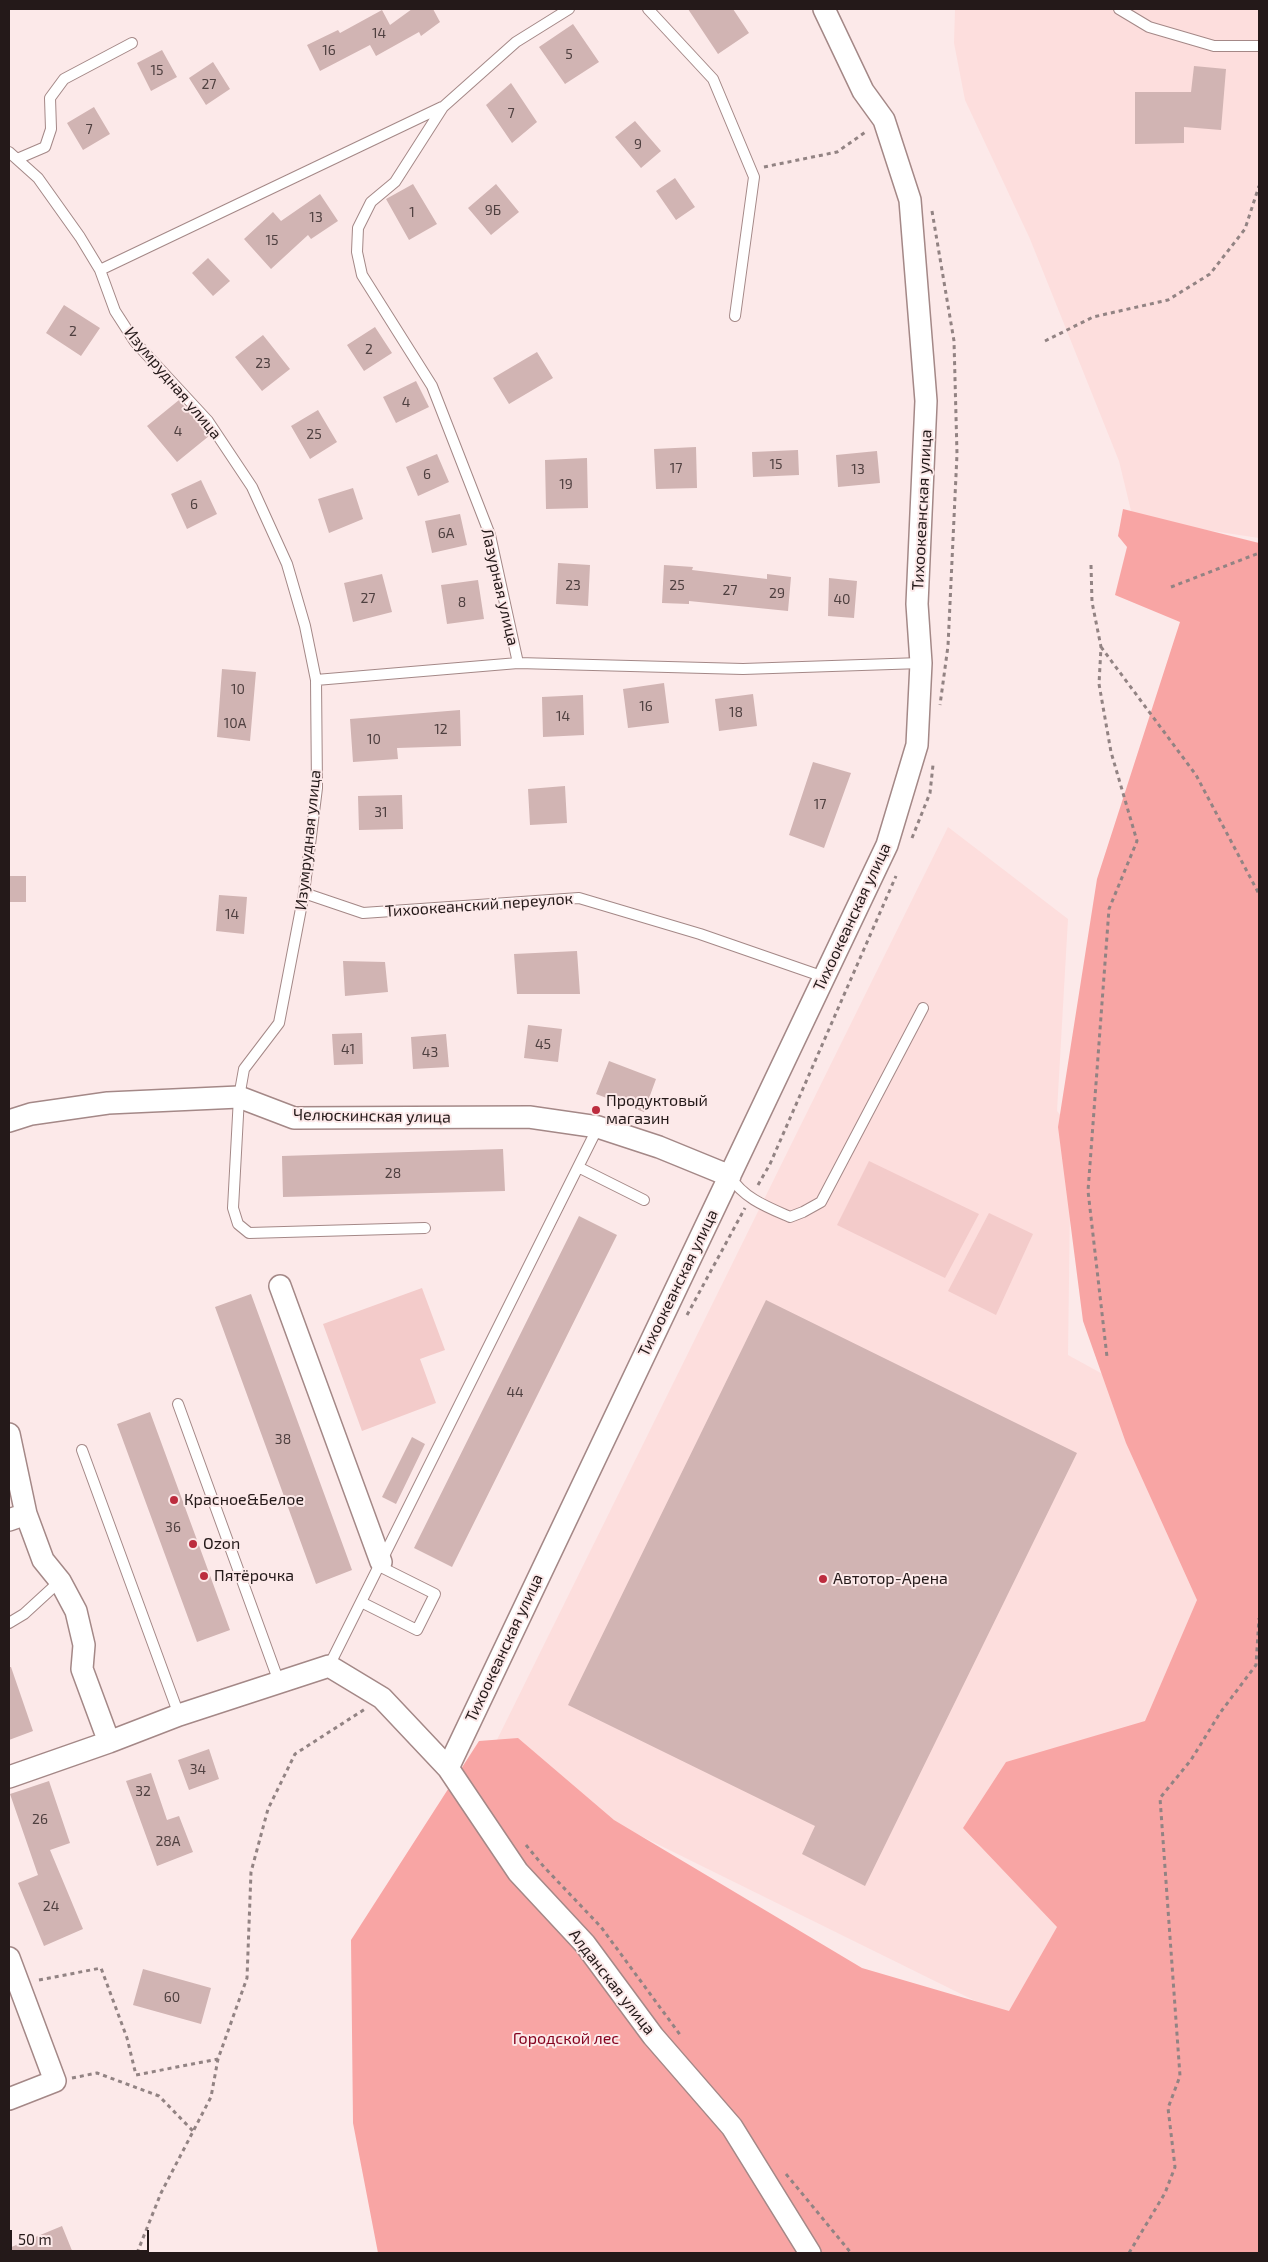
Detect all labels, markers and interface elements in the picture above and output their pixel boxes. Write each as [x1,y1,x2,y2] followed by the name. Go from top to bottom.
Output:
[372,25,386,41] house number: 14
[322,42,336,58] house number: 16
[565,46,573,62] house number: 5
[150,62,164,78] house number: 15
[201,76,217,92] house number: 27
[507,105,515,121] house number: 7
[85,121,93,137] house number: 7
[634,136,642,152] house number: 9
[485,202,501,218] house number: 9Б
[409,204,415,220] house number: 1
[309,209,323,225] house number: 13
[265,232,279,248] house number: 15
[69,323,77,339] house number: 2
[120,323,226,443] street label: Изумрудная улица
[365,341,373,357] house number: 2
[255,355,271,371] house number: 23
[402,394,410,410] house number: 4
[174,423,182,439] house number: 4
[306,426,322,442] house number: 25
[908,429,936,591] street label: Тихоокеанская улица
[769,456,783,472] house number: 15
[670,460,682,476] house number: 17
[851,461,865,477] house number: 13
[423,466,431,482] house number: 6
[559,476,573,492] house number: 19
[190,496,198,512] house number: 6
[438,525,454,541] house number: 6А
[477,526,523,648] street label: Лазурная улица
[565,577,581,593] house number: 23
[669,577,685,593] house number: 25
[722,582,738,598] house number: 27
[769,585,785,601] house number: 29
[360,590,376,606] house number: 27
[833,591,851,607] house number: 40
[458,594,466,610] house number: 8
[231,681,245,697] house number: 10
[639,698,653,714] house number: 16
[729,704,743,720] house number: 18
[556,708,570,724] house number: 14
[224,715,246,731] house number: 10А
[434,721,448,737] house number: 12
[367,731,381,747] house number: 10
[291,769,325,911] street label: Изумрудная улица
[814,796,826,812] house number: 17
[374,804,388,820] house number: 31
[809,840,895,994] street label: Тихоокеанская улица
[384,889,574,921] street label: Тихоокеанский переулок
[225,906,239,922] house number: 14
[535,1036,551,1052] house number: 45
[341,1041,355,1057] house number: 41
[422,1044,438,1060] house number: 43
[606,1091,708,1129] place label: Продуктовый магазин
[590,1104,602,1116] marker: Продуктовый магазин
[293,1105,451,1127] street label: Челюскинская улица
[385,1165,401,1181] house number: 28
[634,1206,722,1360] street label: Тихоокеанская улица
[506,1384,524,1400] house number: 44
[275,1431,291,1447] house number: 38
[184,1490,304,1510] place label: Красное&Белое
[168,1494,180,1506] marker: Красное&Белое
[165,1519,181,1535] house number: 36
[203,1534,240,1554] place label: Ozon
[187,1538,199,1550] marker: Ozon
[214,1566,294,1586] place label: Пятёрочка
[833,1569,948,1589] place label: Автотор-Арена
[198,1570,210,1582] marker: Пятёрочка
[461,1571,547,1725] street label: Тихоокеанская улица
[817,1573,829,1585] marker: Автотор-Арена
[190,1761,206,1777] house number: 34
[135,1783,151,1799] house number: 32
[32,1811,48,1827] house number: 26
[155,1833,181,1849] house number: 28А
[43,1898,59,1914] house number: 24
[565,1925,659,2039] street label: Алданская улица
[164,1989,180,2005] house number: 60
[513,2029,619,2049] park label: Городской лес
[12,2220,151,2252] scale bar
[18,2230,52,2248] text: 50 m

